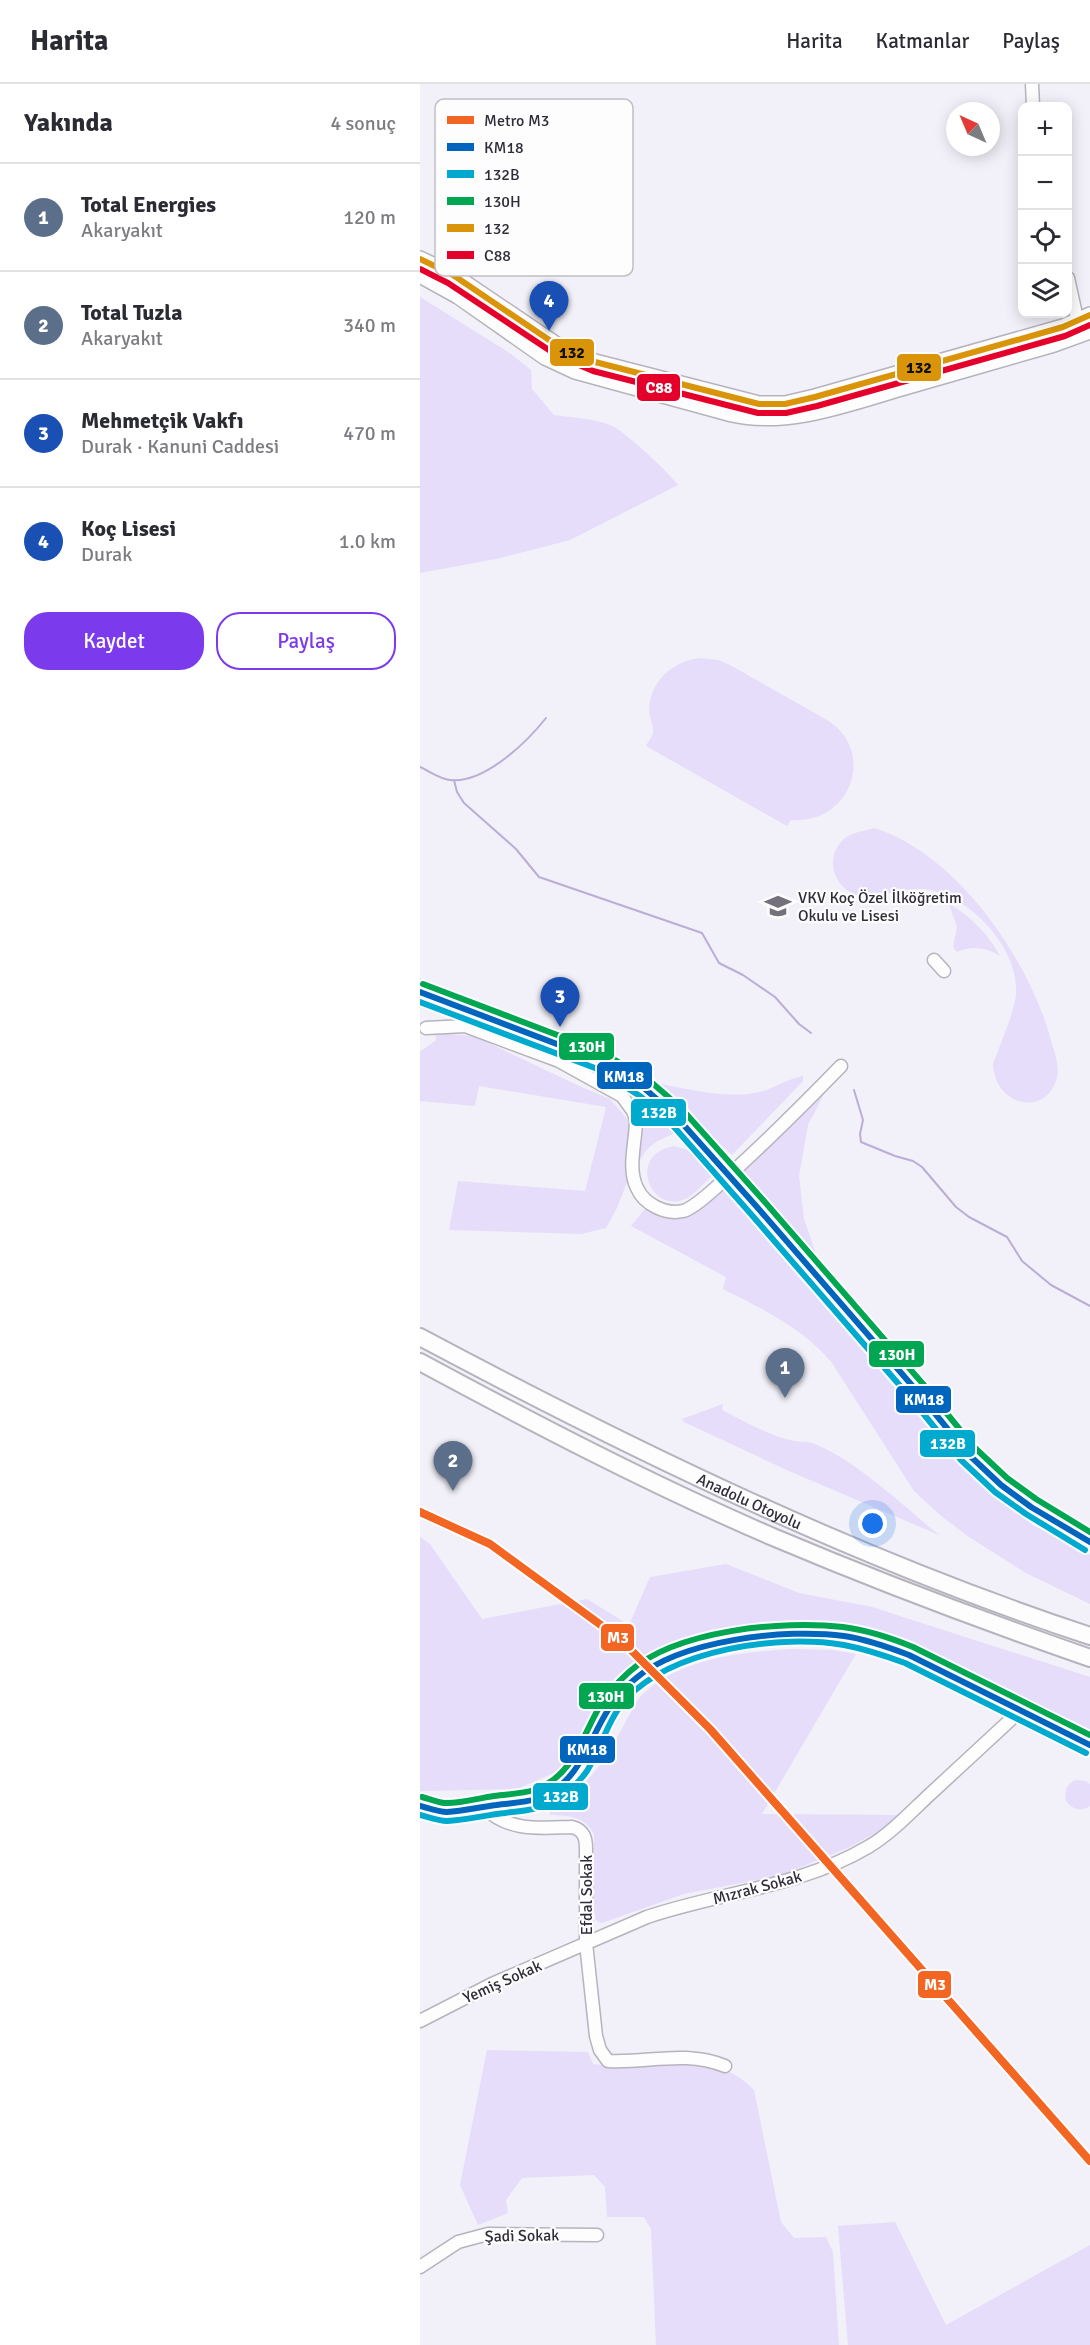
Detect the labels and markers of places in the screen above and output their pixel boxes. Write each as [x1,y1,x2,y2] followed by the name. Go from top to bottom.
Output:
[530,282,568,331] pin: 4
[798,888,962,926] place label: VKV Koç Özel İlköğretim Okulu ve Lisesi
[763,891,793,921] school or university icon: VKV Koç Özel İlköğretim Okulu ve Lisesi
[540,978,580,1027] pin: 3
[766,1348,805,1398] pin: 1
[434,1442,472,1491] pin: 2

